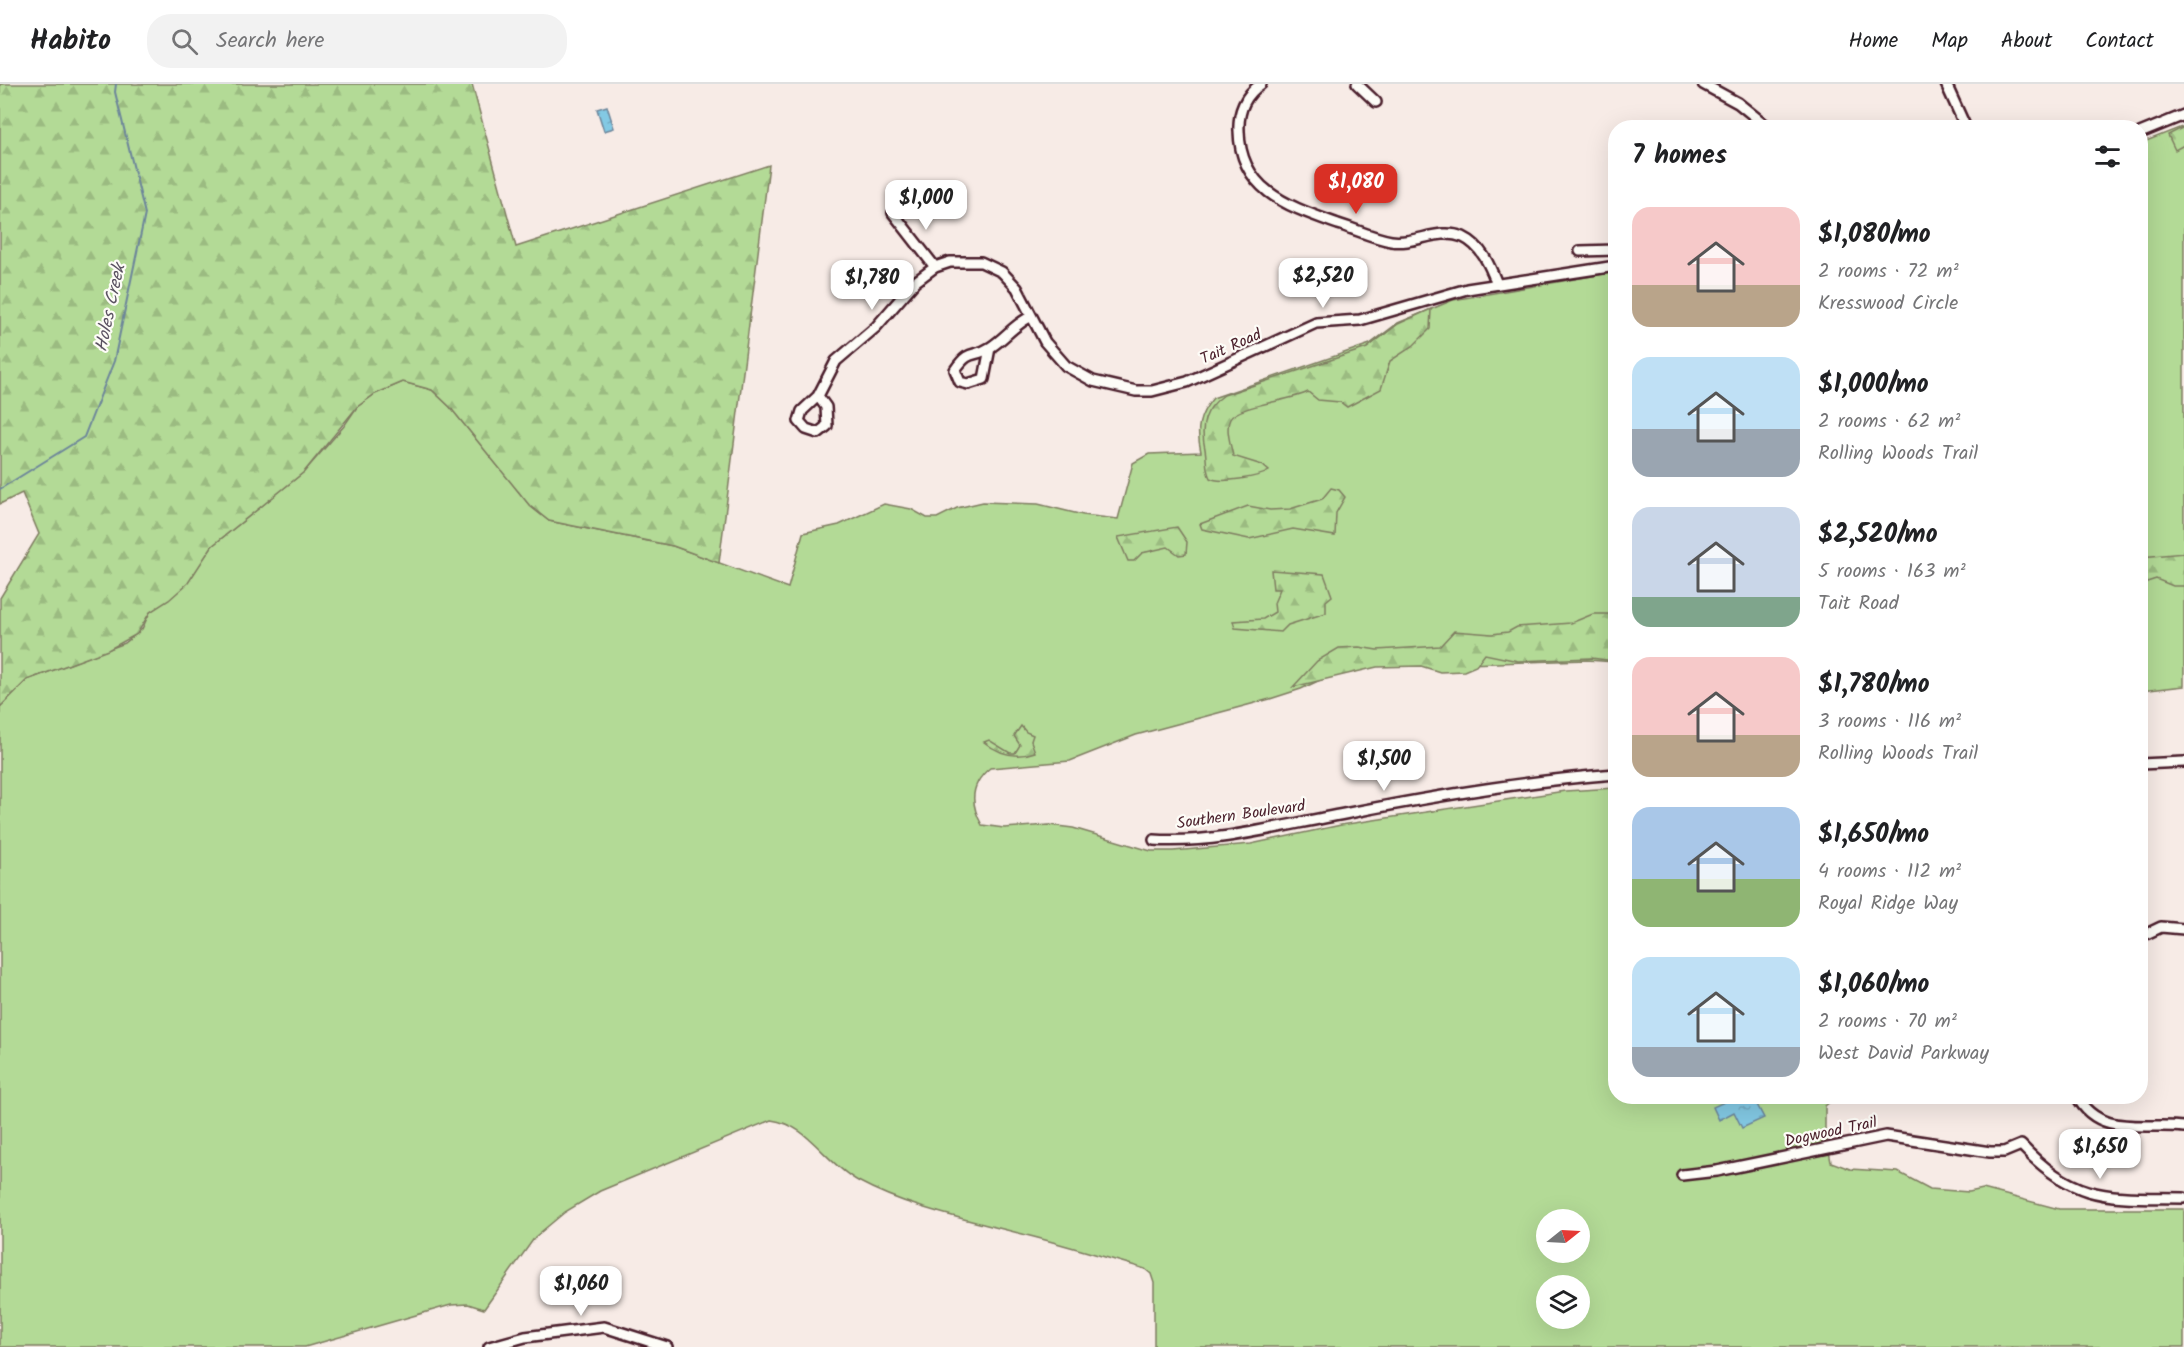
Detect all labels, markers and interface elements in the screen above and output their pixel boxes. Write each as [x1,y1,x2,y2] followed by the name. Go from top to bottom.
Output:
[147,14,567,68] search box
[30,19,111,64] text: Habito
[216,24,325,59] text: Search here
[168,25,201,58] icon: search
[1849,25,1898,58] text: Home
[1931,25,1968,58] text: Map
[2001,25,2052,58] text: About
[2085,25,2154,58] text: Contact
[1632,135,1727,177] text: 7 homes
[2091,140,2124,173] icon: filters
[1307,164,1405,215] pin: $1,080
[1328,167,1384,199] text: $1,080
[877,180,975,231] pin: $1,000
[899,183,953,215] text: $1,000
[1818,214,1931,256] text: $1,080/mo
[1680,231,1752,303] icon: home
[1818,256,1959,288] text: 2 rooms · 72 m²
[1274,258,1372,309] pin: $2,520
[88,259,135,355] water label: Holes Creek
[823,260,921,311] pin: $1,780
[1293,261,1353,293] text: $2,520
[845,263,899,295] text: $1,780
[1818,288,1958,320] text: Kresswood Circle
[1196,322,1267,372] street label: Tait Road
[1818,364,1929,406] text: $1,000/mo
[1680,381,1752,453] icon: home
[1818,406,1960,438] text: 2 rooms · 62 m²
[1818,438,1978,470] text: Rolling Woods Trail
[1818,514,1938,556] text: $2,520/mo
[1680,531,1752,603] icon: home
[1818,556,1966,588] text: 5 rooms · 163 m²
[1818,588,1899,620] text: Tait Road
[1818,664,1930,706] text: $1,780/mo
[1680,681,1752,753] icon: home
[1818,706,1961,738] text: 3 rooms · 116 m²
[1818,738,1978,770] text: Rolling Woods Trail
[1335,741,1433,792] pin: $1,500
[1357,744,1411,776] text: $1,500
[1175,793,1308,836] street label: Southern Boulevard
[1818,814,1929,856] text: $1,650/mo
[1680,831,1752,903] icon: home
[1818,856,1961,888] text: 4 rooms · 112 m²
[1818,888,1958,920] text: Royal Ridge Way
[1818,964,1929,1006] text: $1,060/mo
[1680,981,1752,1053] icon: home
[1818,1006,1957,1038] text: 2 rooms · 70 m²
[1818,1038,1989,1070] text: West David Parkway
[1782,1110,1880,1154] street label: Dogwood Trail
[2051,1129,2149,1180] pin: $1,650
[2073,1132,2127,1164] text: $1,650
[1536,1209,1590,1263] north arrow
[1536,1209,1590,1329] map controls
[532,1266,630,1317] pin: $1,060
[554,1269,608,1301] text: $1,060
[1536,1275,1590,1329] button: layers

